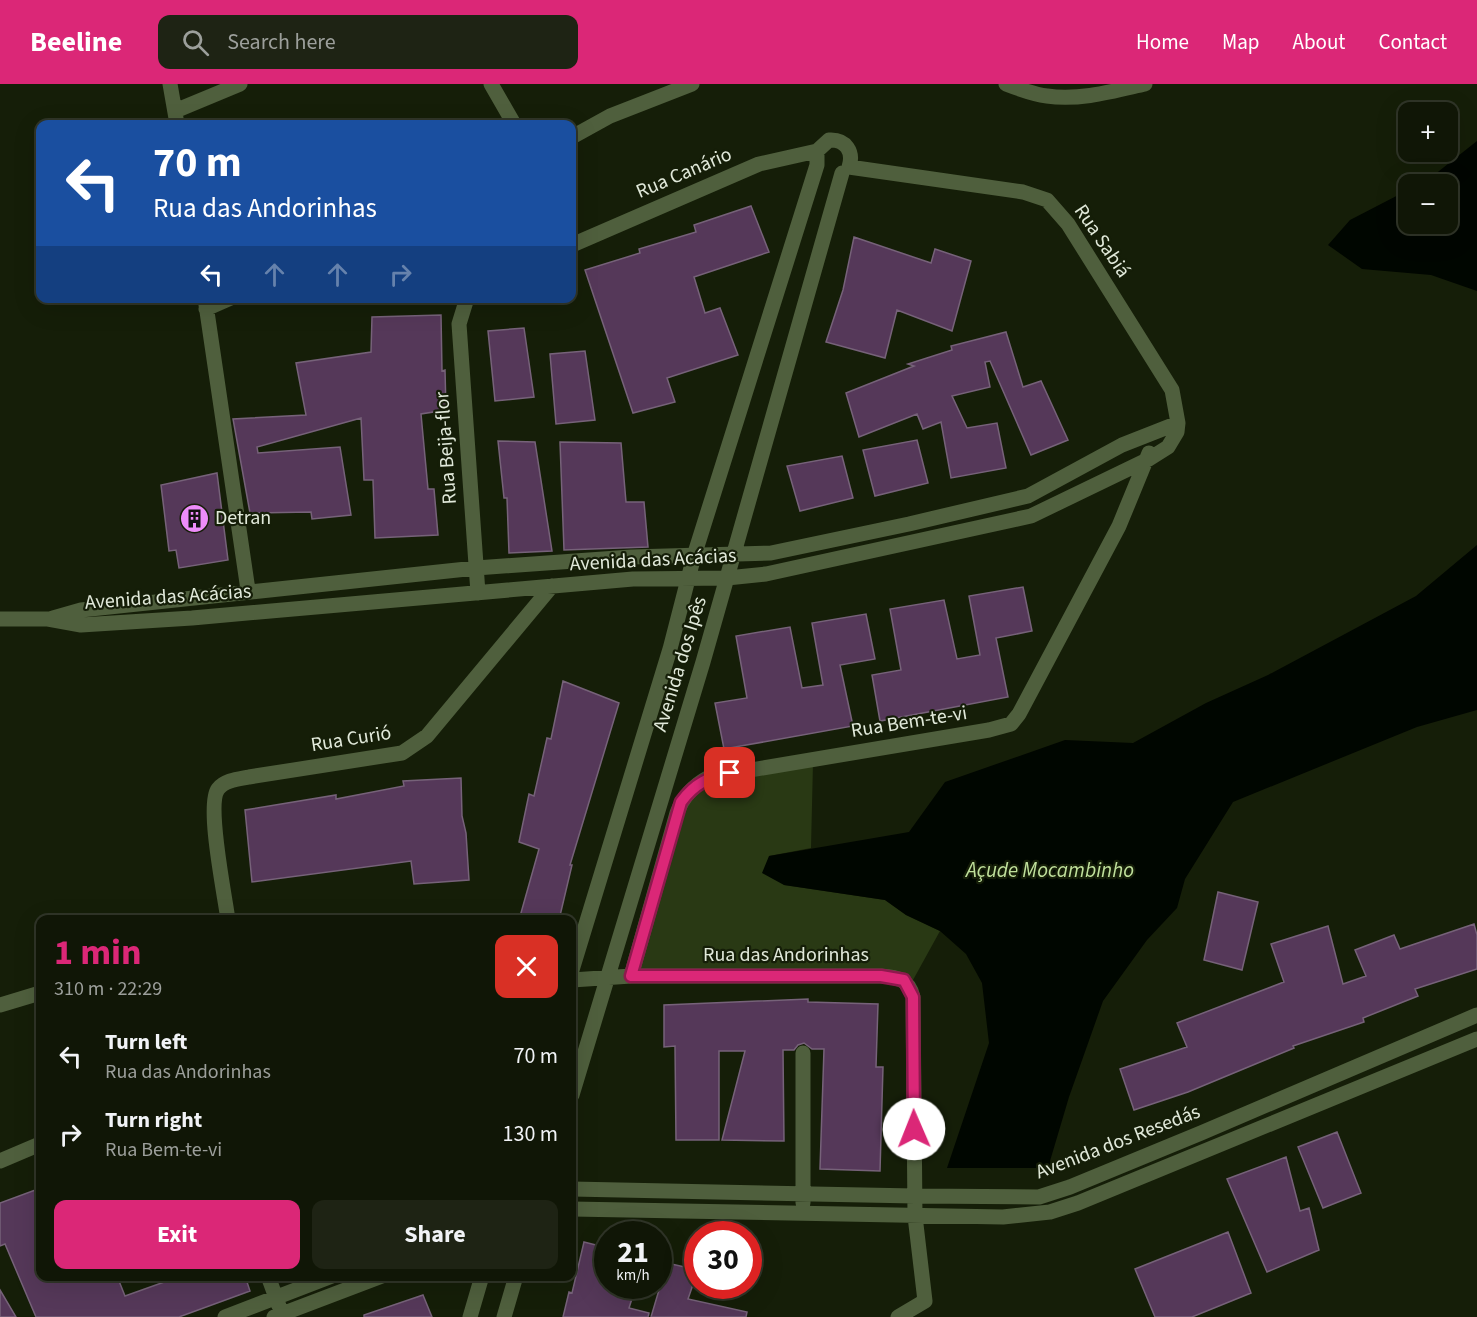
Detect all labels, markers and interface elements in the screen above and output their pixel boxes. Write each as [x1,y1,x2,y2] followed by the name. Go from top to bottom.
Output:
[158,15,578,69] search box
[30,22,122,62] text: Beeline
[179,26,212,59] icon: search
[227,26,336,58] text: Search here
[1136,27,1189,57] text: Home
[1222,27,1260,57] text: Map
[1293,27,1345,57] text: About
[1378,27,1447,57] text: Contact
[1398,102,1458,234] map controls
[1398,102,1458,162] button: +
[153,133,242,193] text: 70 m
[632,140,736,206] street label: Rua Canário
[54,144,132,222] icon: left
[1398,174,1458,234] button: −
[153,189,377,228] text: Rua das Andorinhas
[1067,199,1137,283] street label: Rua Sabiá
[195,258,228,291] icon: left
[258,258,291,291] icon: ahead
[321,258,354,291] icon: ahead
[384,258,417,291] icon: right
[428,391,464,505] street label: Rua Beija-flor
[178,502,210,534] building icon: Detran
[215,504,271,532] place label: Detran
[569,542,737,578] street label: Avenida das Acácias
[84,577,252,617] street label: Avenida das Acácias
[646,593,714,735] street label: Avenida dos Ipês
[849,699,969,745] street label: Rua Bem-te-vi
[309,719,393,759] street label: Rua Curió
[704,747,755,798] pin
[713,756,746,789] icon: arrive
[964,855,1134,885] water label: Açude Mocambinho
[54,927,142,978] text: 1 min
[495,935,558,998] button: close
[703,941,869,969] street label: Rua das Andorinhas
[54,975,162,1003] text: 310 m · 22:29
[105,1026,187,1058] text: Turn left
[54,1040,87,1073] icon: left
[513,1040,558,1072] text: 70 m
[105,1058,271,1086] text: Rua das Andorinhas
[882,1097,946,1161] position arrow
[1032,1098,1204,1186] street label: Avenida dos Resedás
[105,1104,202,1136] text: Turn right
[54,1118,87,1151] icon: right
[503,1118,558,1150] text: 130 m
[105,1136,222,1164] text: Rua Bem-te-vi
[54,1200,300,1269] button: Exit
[312,1200,558,1269] button: Share
[684,1221,762,1299] speed limit sign: 30
[617,1231,649,1274] text: 21
[616,1265,650,1286] text: km/h

